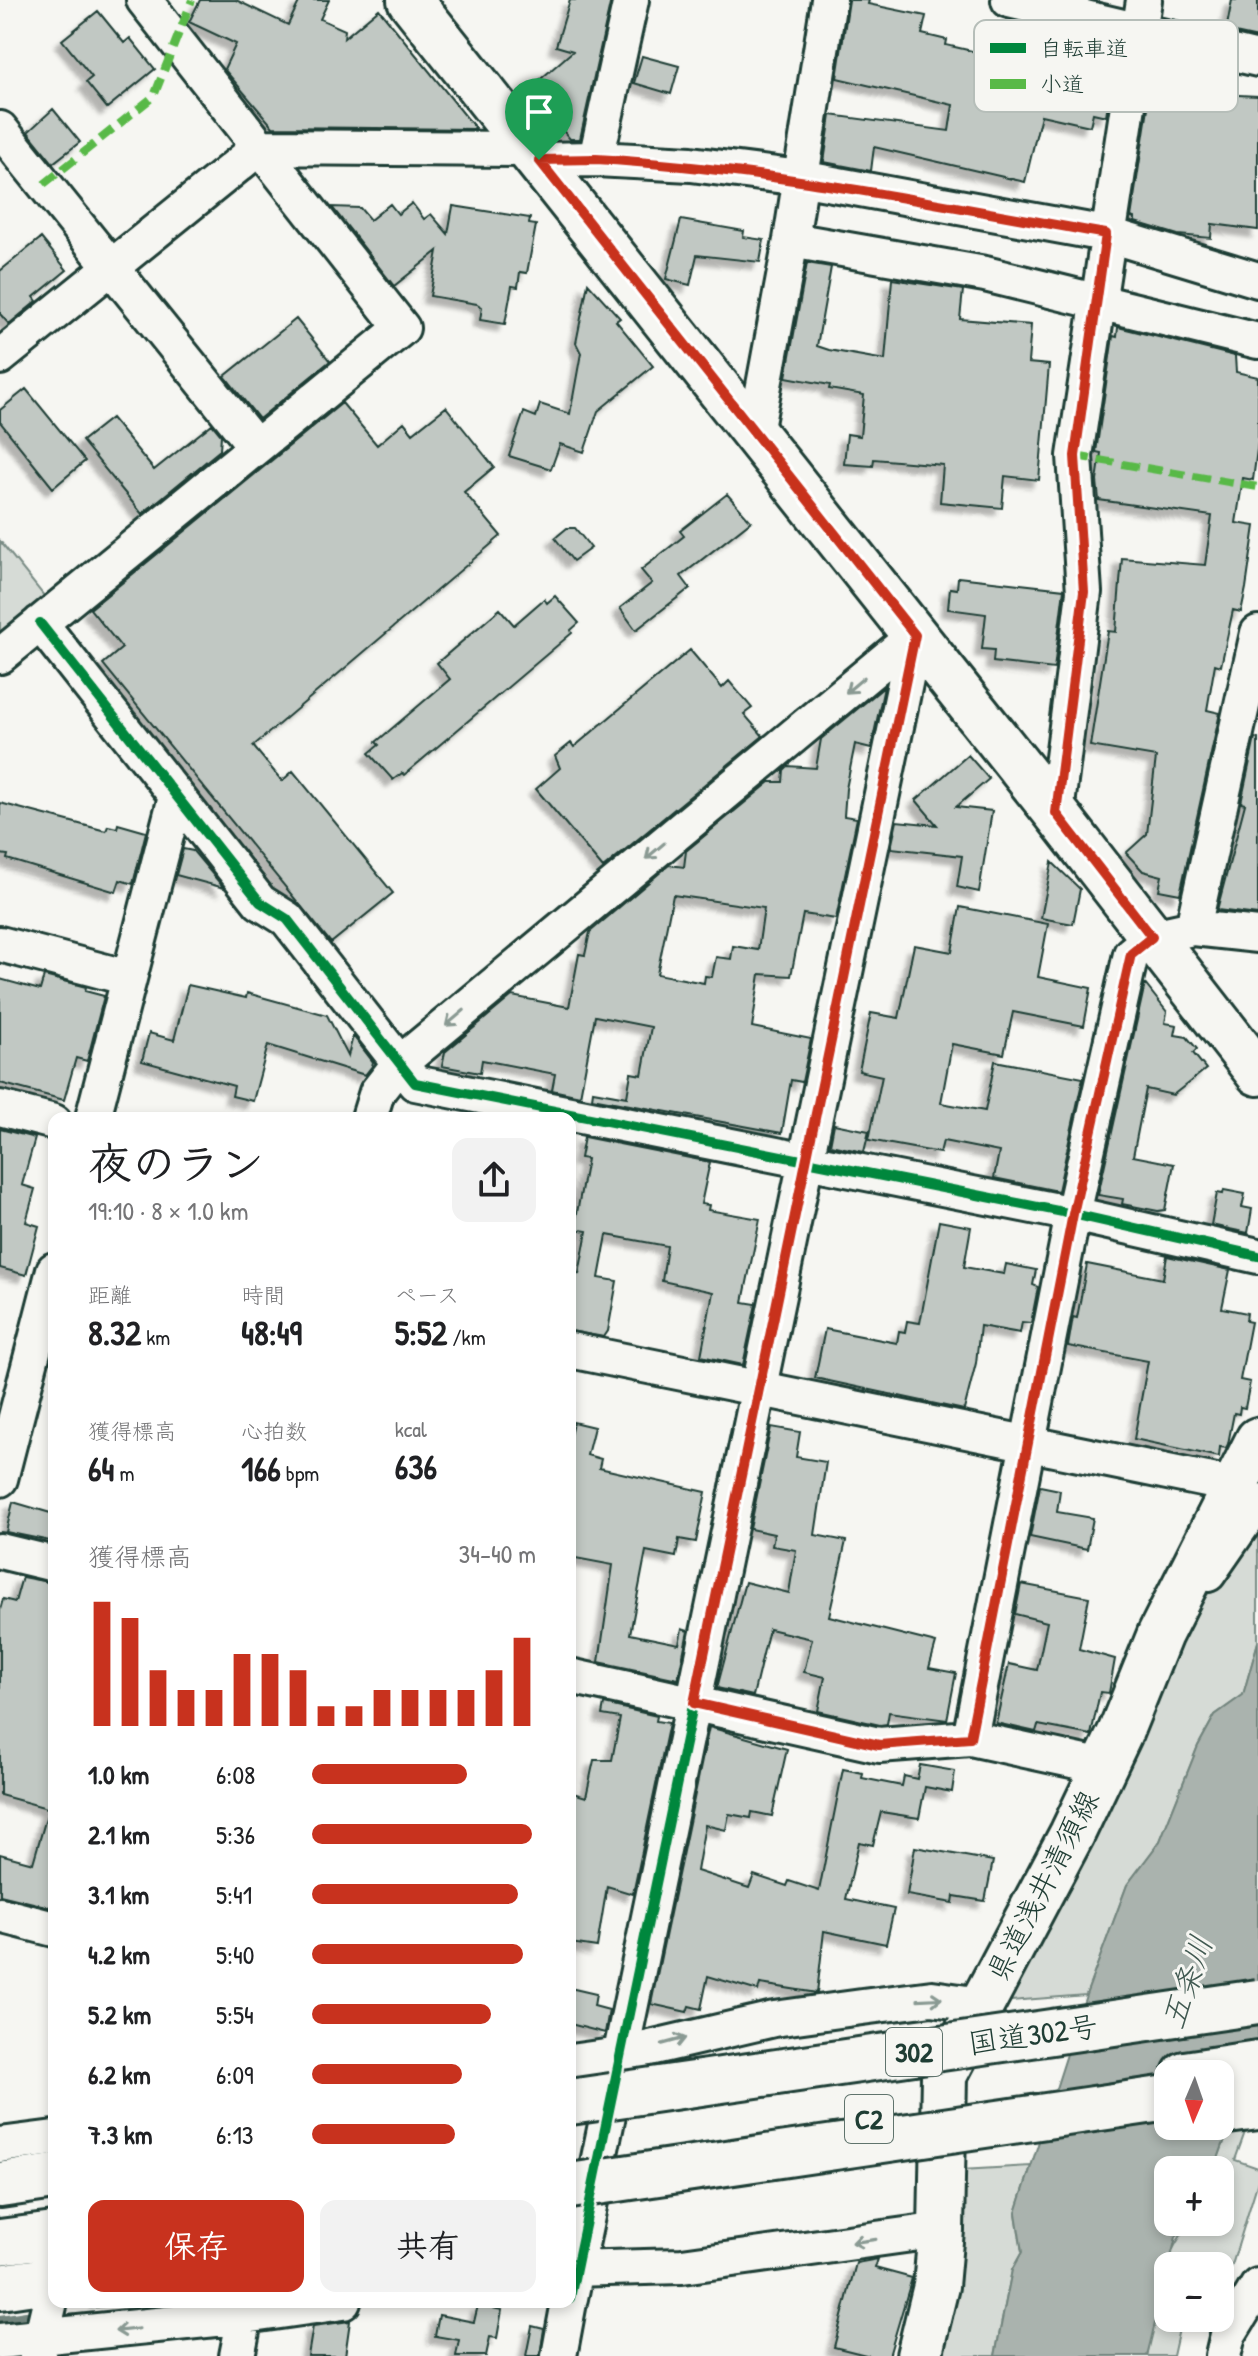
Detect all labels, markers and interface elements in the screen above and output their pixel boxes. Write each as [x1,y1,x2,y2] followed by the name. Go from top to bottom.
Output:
[974,20,1238,112] legend
[1040,33,1128,63] text: 自転車道
[1040,69,1084,99] text: 小道
[505,78,573,160] pin
[517,90,561,134] icon: arrive
[845,676,865,694] one-way arrow
[645,842,666,860] one-way arrow
[445,1009,466,1027] one-way arrow
[88,1133,264,1193] text: 夜のラン
[452,1138,536,1222] button: share
[88,1193,248,1228] text: 19:10 · 8 × 1.0 km
[88,1280,132,1310] text: 距離
[241,1280,285,1310] text: 時間
[395,1280,459,1310] text: ペース
[88,1310,141,1356] text: 8.32
[241,1310,302,1356] text: 48:49
[395,1310,447,1356] text: 5:52
[141,1322,170,1352] text: km
[447,1322,486,1352] text: /km
[395,1414,427,1444] text: kcal
[88,1416,176,1446] text: 獲得標高
[241,1416,307,1446] text: 心拍数
[395,1444,437,1490] text: 636
[88,1446,114,1492] text: 64
[241,1446,281,1492] text: 166
[114,1458,134,1488] text: m
[281,1458,319,1488] text: bpm
[459,1536,536,1571] text: 34–40 m
[88,1539,192,1574] text: 獲得標高
[88,1757,149,1792] text: 1.0 km
[216,1757,255,1792] text: 6:08
[977,1783,1108,1988] street label: 県道浅井清須線
[88,1817,150,1852] text: 2.1 km
[216,1817,255,1852] text: 5:36
[88,1877,149,1912] text: 3.1 km
[216,1877,252,1912] text: 5:41
[1151,1929,1222,2034] water label: 五条川
[88,1937,150,1972] text: 4.2 km
[216,1937,254,1972] text: 5:40
[916,1991,943,2006] one-way arrow
[88,1997,151,2032] text: 5.2 km
[216,1997,254,2032] text: 5:54
[965,2005,1100,2063] street label: 国道302号
[886,2028,942,2076] road number: 302
[660,2033,686,2048] one-way arrow
[88,2057,151,2092] text: 6.2 km
[216,2057,254,2092] text: 6:09
[1154,2060,1234,2140] north arrow
[1154,2060,1234,2332] map controls
[845,2095,893,2143] road number: C2
[88,2117,153,2152] text: 7.3 km
[216,2117,254,2152] text: 6:13
[1154,2156,1234,2236] button: +
[88,2200,304,2292] button: 保存
[320,2200,536,2292] button: 共有
[852,2234,877,2249] one-way arrow
[1154,2252,1234,2332] button: −
[114,2322,140,2337] one-way arrow

